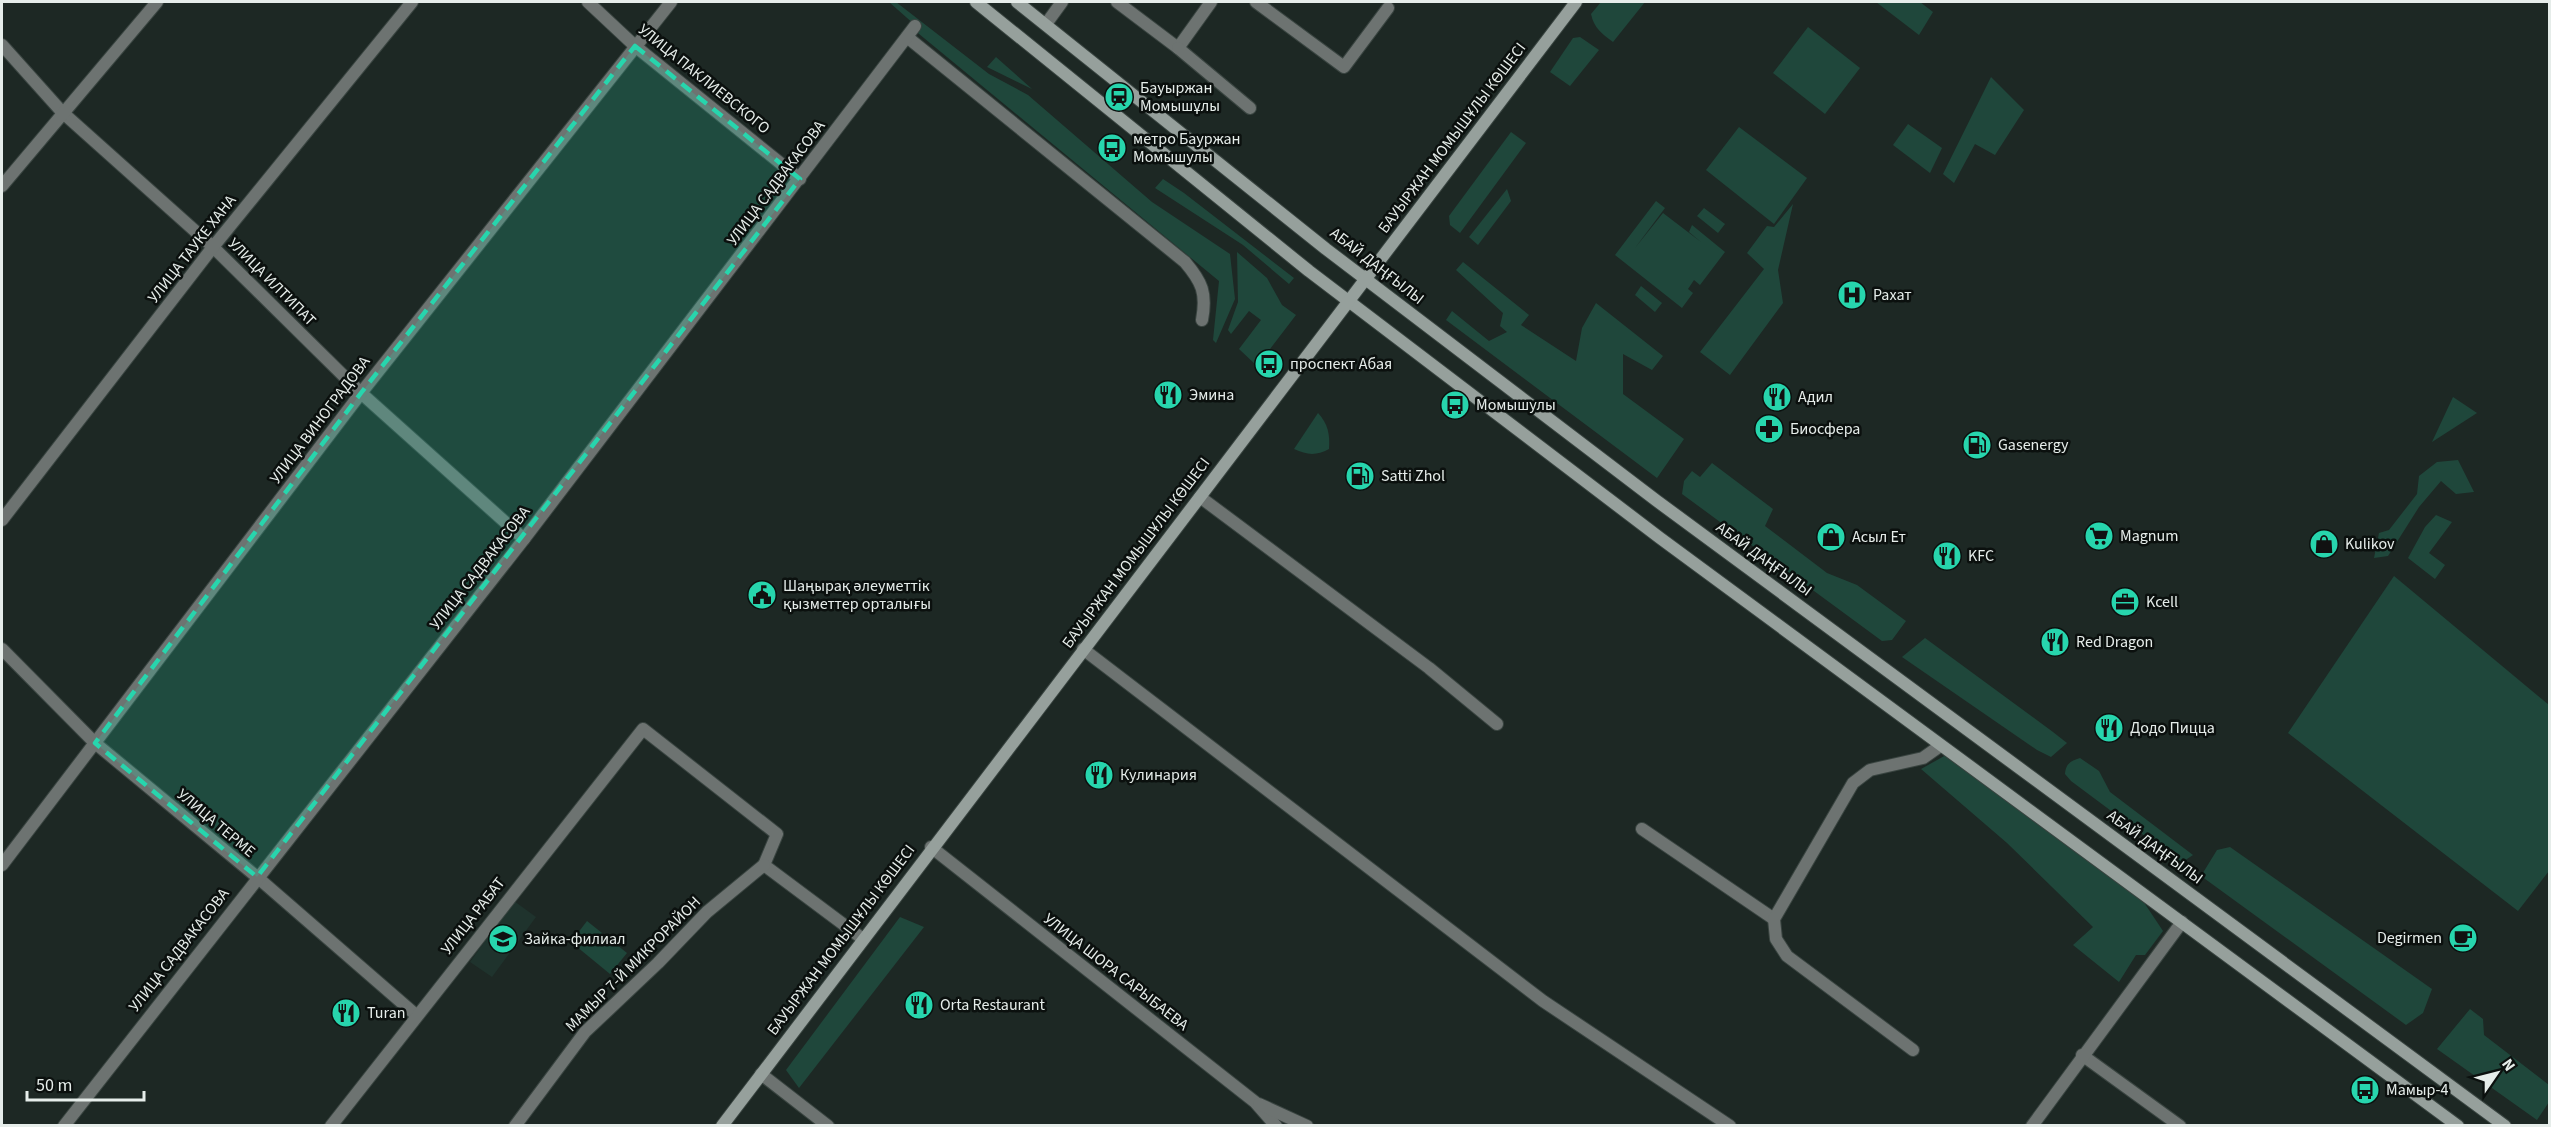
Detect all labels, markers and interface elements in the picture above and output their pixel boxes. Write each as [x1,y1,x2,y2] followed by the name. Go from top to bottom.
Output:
[633,19,775,139] street label: УЛИЦА ПАКЛИЕВСКОГО
[1373,38,1531,238] street label: БАУЫРЖАН МОМЫШҰЛЫ КӨШЕСІ
[1140,77,1220,117] place label: Бауыржан Момышұлы
[1103,81,1135,113] station icon: Бауыржан Момышұлы
[722,116,831,250] street label: УЛИЦА САДВАКАСОВА
[1133,128,1241,168] place label: метро Бауржан Момышулы
[1096,132,1128,164] bus stop icon: метро Бауржан Момышулы
[143,190,241,308] street label: УЛИЦА ТАУКЕ ХАНА
[1325,222,1429,310] street label: АБАЙ ДАҢҒЫЛЫ
[223,233,321,331] street label: УЛИЦА ИЛТИПАТ
[1836,279,1868,311] hospital icon: Рахат
[1873,284,1912,306] place label: Рахат
[1253,348,1285,380] bus stop icon: проспект Абая
[265,351,376,488] street label: УЛИЦА ВИНОГРАДОВА
[1290,353,1392,375] place label: проспект Абая
[1152,379,1184,411] restaurant icon: Эмина
[1761,381,1793,413] restaurant icon: Адил
[1189,384,1234,406] place label: Эмина
[1798,386,1833,408] place label: Адил
[1439,389,1471,421] bus stop icon: Момышулы
[1476,394,1556,416] place label: Момышулы
[1753,413,1785,445] pharmacy icon: Биосфера
[1790,418,1860,440] place label: Биосфера
[1961,429,1993,461] fuel station icon: Gasenergy
[1998,434,2069,456] place label: Gasenergy
[1057,453,1215,653] street label: БАУЫРЖАН МОМЫШҰЛЫ КӨШЕСІ
[1344,460,1376,492] fuel station icon: Satti Zhol
[1381,465,1445,487] place label: Satti Zhol
[425,501,535,634] street label: УЛИЦА САДВАКАСОВА
[1711,517,1817,601] street label: АБАЙ ДАҢҒЫЛЫ
[2083,520,2115,552] supermarket icon: Magnum
[1815,521,1847,553] shop icon: Асыл Ет
[2120,525,2178,547] place label: Magnum
[1852,526,1906,548] place label: Асыл Ет
[2308,528,2340,560] shop icon: Kulikov
[2345,533,2395,555] place label: Kulikov
[1931,540,1963,572] restaurant icon: KFC
[1968,545,1994,567] place label: KFC
[783,575,931,615] place label: Шаңырақ әлеуметтік қызметтер орталығы
[746,579,778,611] public building icon: Шаңырақ әлеуметтік қызметтер орталығы
[2109,586,2141,618] office icon: Kcell
[2146,591,2178,613] place label: Kcell
[2039,626,2071,658] restaurant icon: Red Dragon
[2076,631,2153,653] place label: Red Dragon
[2093,712,2125,744] restaurant icon: Додо Пицца
[2130,717,2215,739] place label: Додо Пицца
[1083,759,1115,791] restaurant icon: Кулинария
[1120,764,1197,786] place label: Кулинария
[172,784,260,862] street label: УЛИЦА ТЕРМЕ
[2102,805,2208,889] street label: АБАЙ ДАҢҒЫЛЫ
[762,840,920,1040] street label: БАУЫРЖАН МОМЫШҰЛЫ КӨШЕСІ
[436,872,510,959] street label: УЛИЦА РАБАТ
[124,883,234,1016] street label: УЛИЦА САДВАКАСОВА
[560,891,706,1037] street label: МАМЫР 7-Й МИКРОРАЙОН
[1039,908,1194,1036] street label: УЛИЦА ШОРА САРЫБАЕВА
[2447,922,2479,954] cafe icon: Degirmen
[487,923,519,955] school or university icon: Зайка-филиал
[2377,927,2442,949] place label: Degirmen
[524,928,626,950] place label: Зайка-филиал
[903,989,935,1021] restaurant icon: Orta Restaurant
[940,994,1046,1016] place label: Orta Restaurant
[330,997,362,1029] restaurant icon: Turan
[367,1002,406,1024] place label: Turan
[2467,1043,2527,1103] north arrow
[2496,1054,2521,1076] text: N
[27,1064,144,1102] scale bar
[36,1073,72,1098] text: 50 m
[2349,1074,2381,1106] bus stop icon: Мамыр-4
[2386,1079,2449,1101] place label: Мамыр-4

